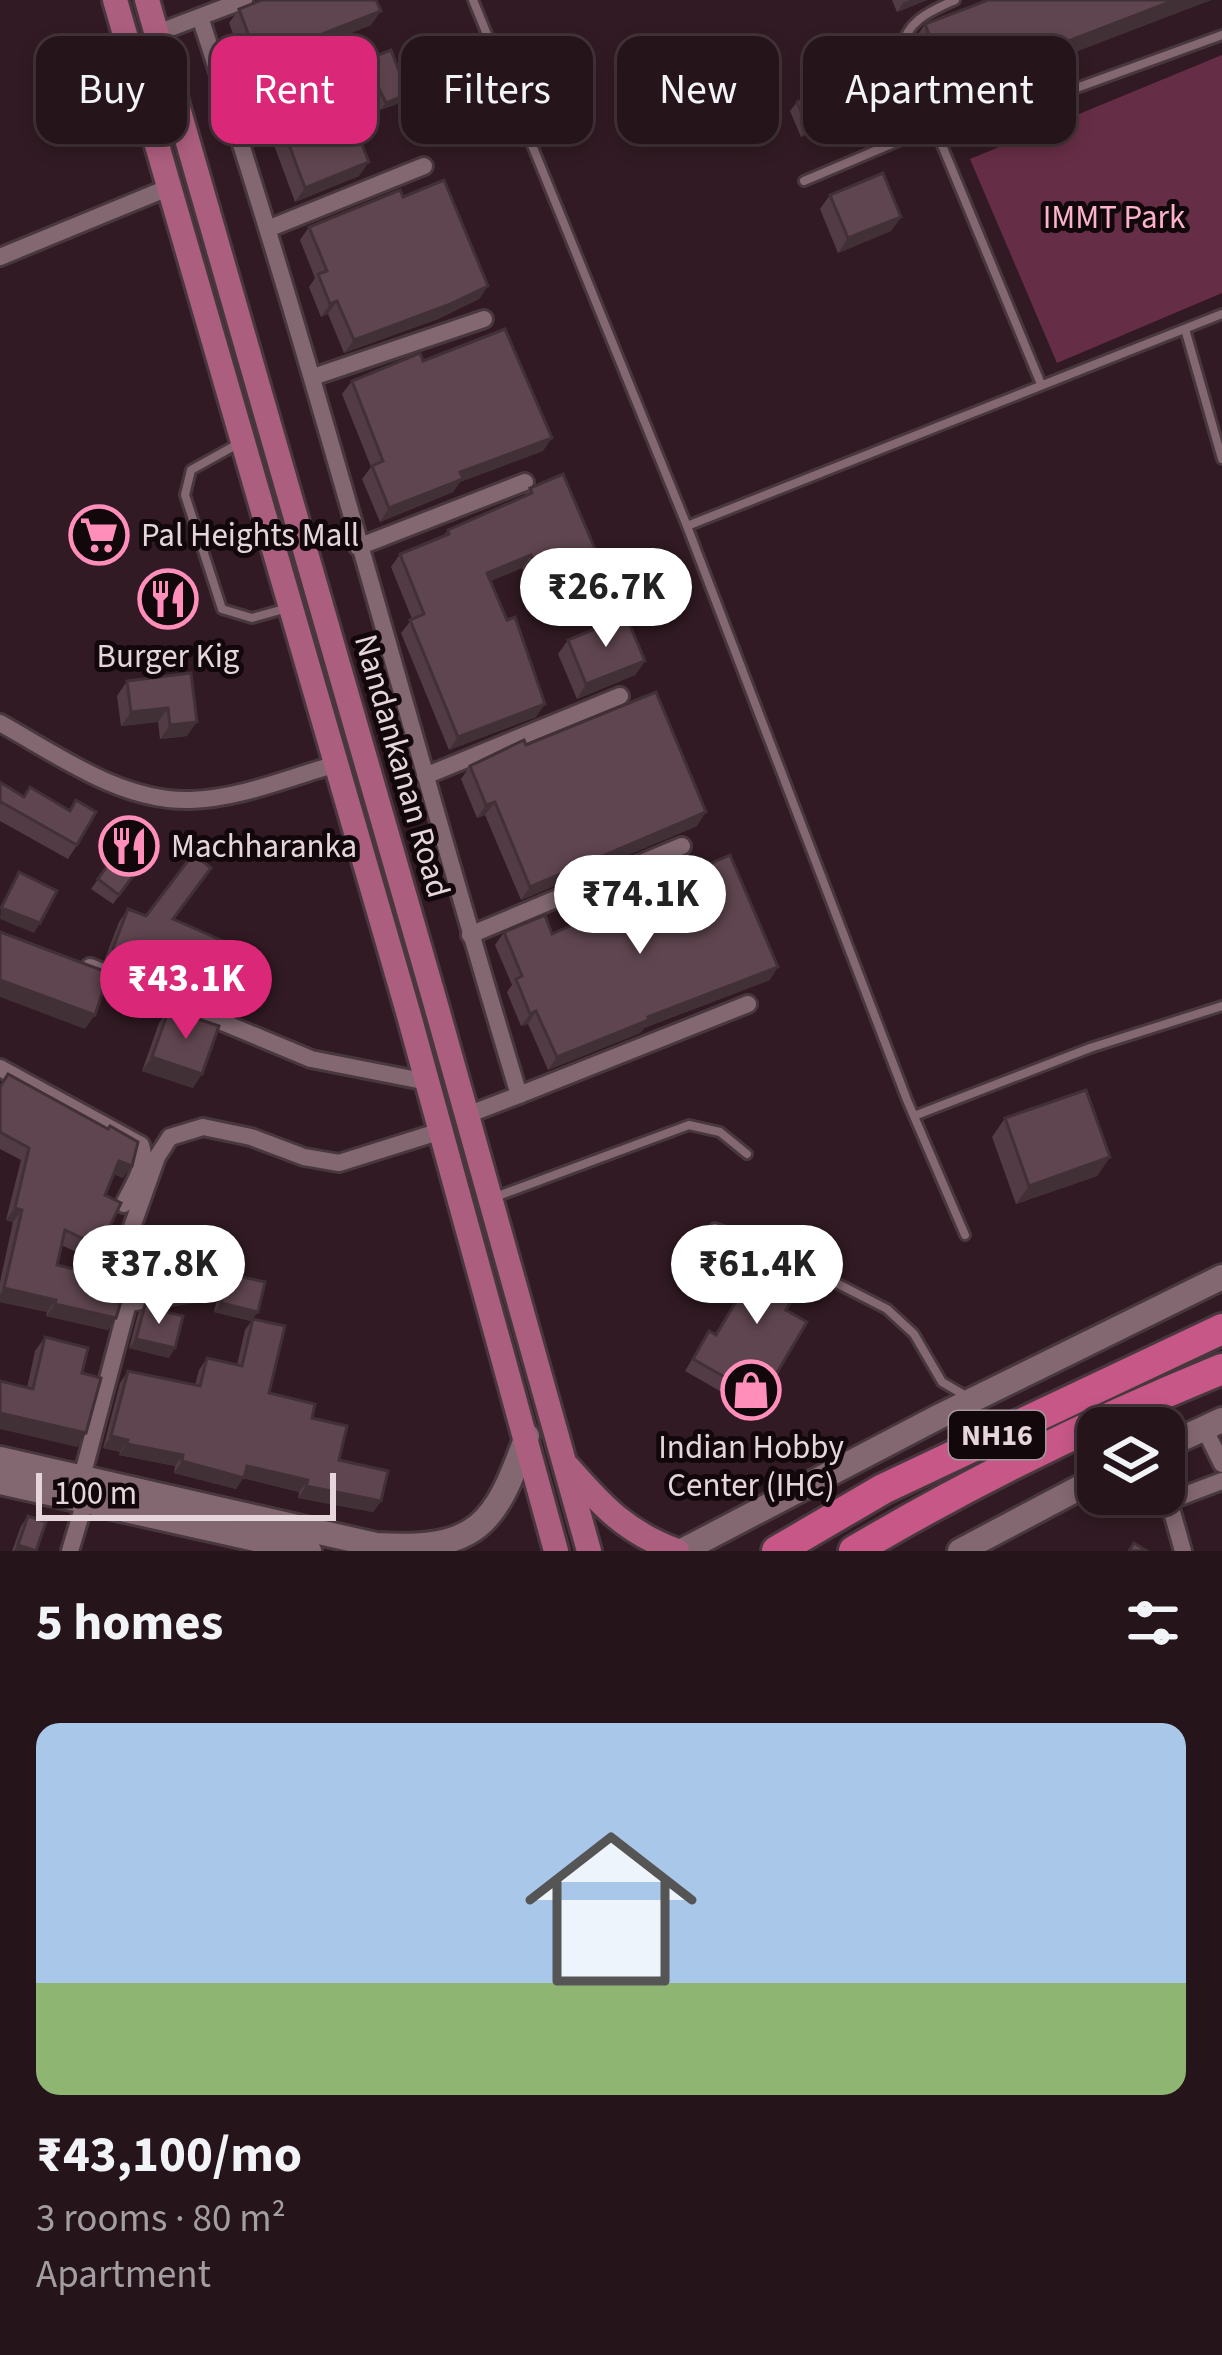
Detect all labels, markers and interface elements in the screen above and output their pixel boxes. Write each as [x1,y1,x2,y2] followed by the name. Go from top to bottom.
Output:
[36,36,187,144] chip: Buy
[211,36,377,144] chip: Rent
[401,36,593,144] chip: Filters
[617,36,779,144] chip: New
[803,36,1076,144] chip: Apartment
[1043,194,1186,241] park label: IMMT Park
[68,504,130,566] supermarket icon: Pal Heights Mall
[141,512,359,559] place label: Pal Heights Mall
[508,548,704,650] pin: ₹26.7K
[547,559,665,615] text: ₹26.7K
[137,568,199,630] restaurant icon: Burger Kig
[342,629,462,903] street label: Nandankanan Road
[97,633,240,680] place label: Burger Kig
[98,815,160,877] restaurant icon: Machharanka
[171,823,357,870] place label: Machharanka
[542,855,738,957] pin: ₹74.1K
[581,866,699,922] text: ₹74.1K
[88,940,284,1042] pin: ₹43.1K
[127,951,245,1007] text: ₹43.1K
[61,1225,257,1327] pin: ₹37.8K
[659,1225,855,1327] pin: ₹61.4K
[100,1236,218,1292] text: ₹37.8K
[698,1236,816,1292] text: ₹61.4K
[720,1359,782,1421] shop icon: Indian Hobby Center (IHC)
[1077,1407,1185,1515] map controls
[1077,1407,1185,1515] button: layers
[949,1411,1045,1459] road number: NH16
[658,1424,844,1509] place label: Indian Hobby Center (IHC)
[36,1467,336,1520] scale bar
[54,1470,137,1517] text: 100 m
[36,1587,223,1659] text: 5 homes
[1120,1590,1186,1656] icon: filters
[503,1801,719,2017] icon: home
[36,2119,302,2191] text: ₹43,100/mo
[36,2191,286,2247] text: 3 rooms · 80 m²
[36,2247,211,2303] text: Apartment

